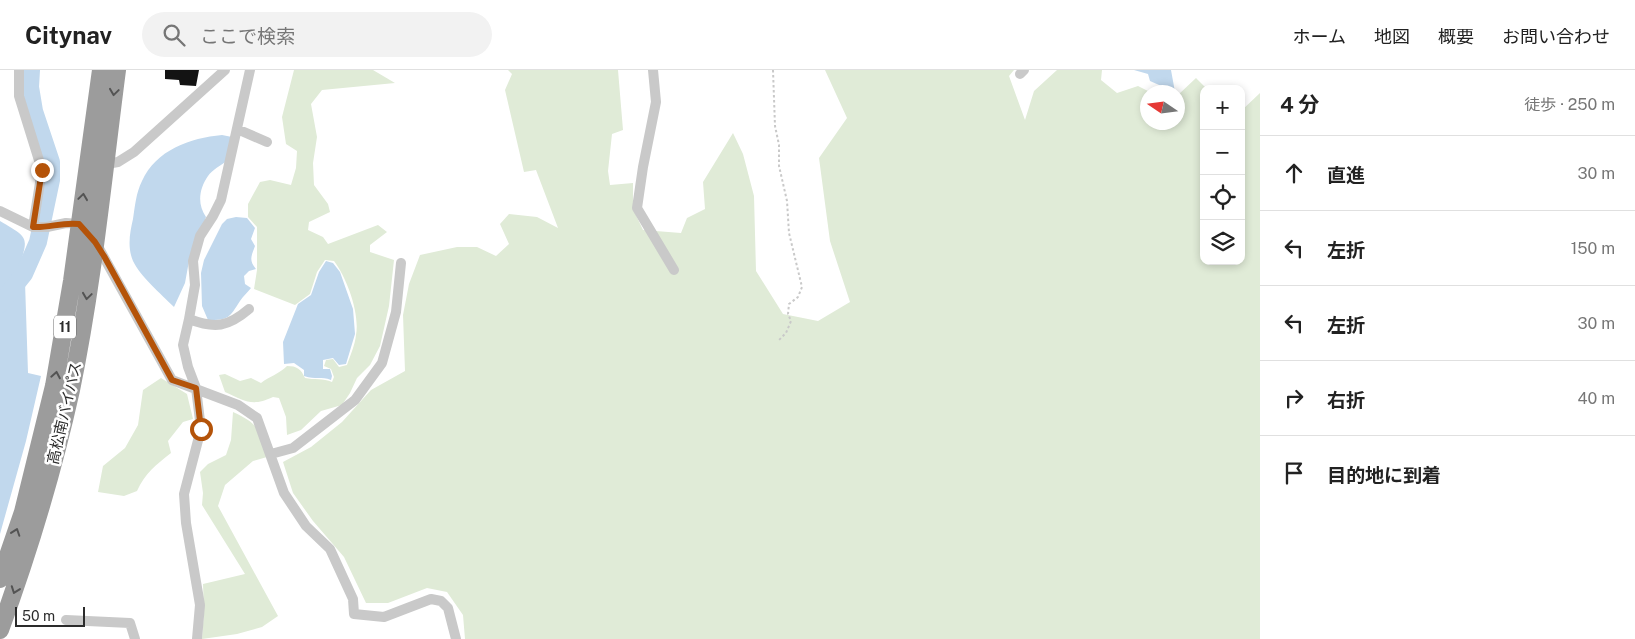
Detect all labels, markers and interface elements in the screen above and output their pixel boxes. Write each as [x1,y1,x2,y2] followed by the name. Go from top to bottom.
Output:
[142,12,492,57] search box
[25,21,112,49] text: Citynav
[160,21,188,49] icon: search
[200,25,295,47] text: ここで検索
[1293,26,1346,47] text: ホーム
[1374,26,1410,47] text: 地図
[1438,26,1474,47] text: 概要
[1502,26,1610,47] text: お問い合わせ
[1140,85,1185,130] north arrow
[1200,85,1245,265] map controls
[1200,85,1245,130] button: +
[109,89,120,97] one-way arrow
[1280,92,1320,117] text: 4 分
[1524,95,1615,114] text: 徒歩 · 250 m
[1200,130,1245,175] button: −
[31,159,54,182] route end
[1280,159,1308,187] icon: ahead
[1327,164,1365,186] text: 直進
[1578,164,1615,183] text: 30 m
[1200,175,1245,220] button: locate
[77,193,88,201] one-way arrow
[1200,220,1245,265] button: layers
[1280,234,1308,262] icon: left
[1327,239,1365,261] text: 左折
[1571,239,1615,258] text: 150 m
[82,293,93,301] one-way arrow
[1280,309,1308,337] icon: left
[1327,314,1365,336] text: 左折
[1578,314,1615,333] text: 30 m
[54,316,76,338] road number: 11
[44,360,84,466] street label: 高松南バイパス
[50,371,61,380] one-way arrow
[1280,384,1308,412] icon: right
[1327,389,1365,411] text: 右折
[1577,389,1615,408] text: 40 m
[190,418,213,441] route start
[1280,459,1308,487] icon: arrive
[1327,464,1441,486] text: 目的地に到着
[10,529,20,537] one-way arrow
[11,585,21,593] one-way arrow
[15,604,85,627] scale bar
[22,608,55,624] text: 50 m

